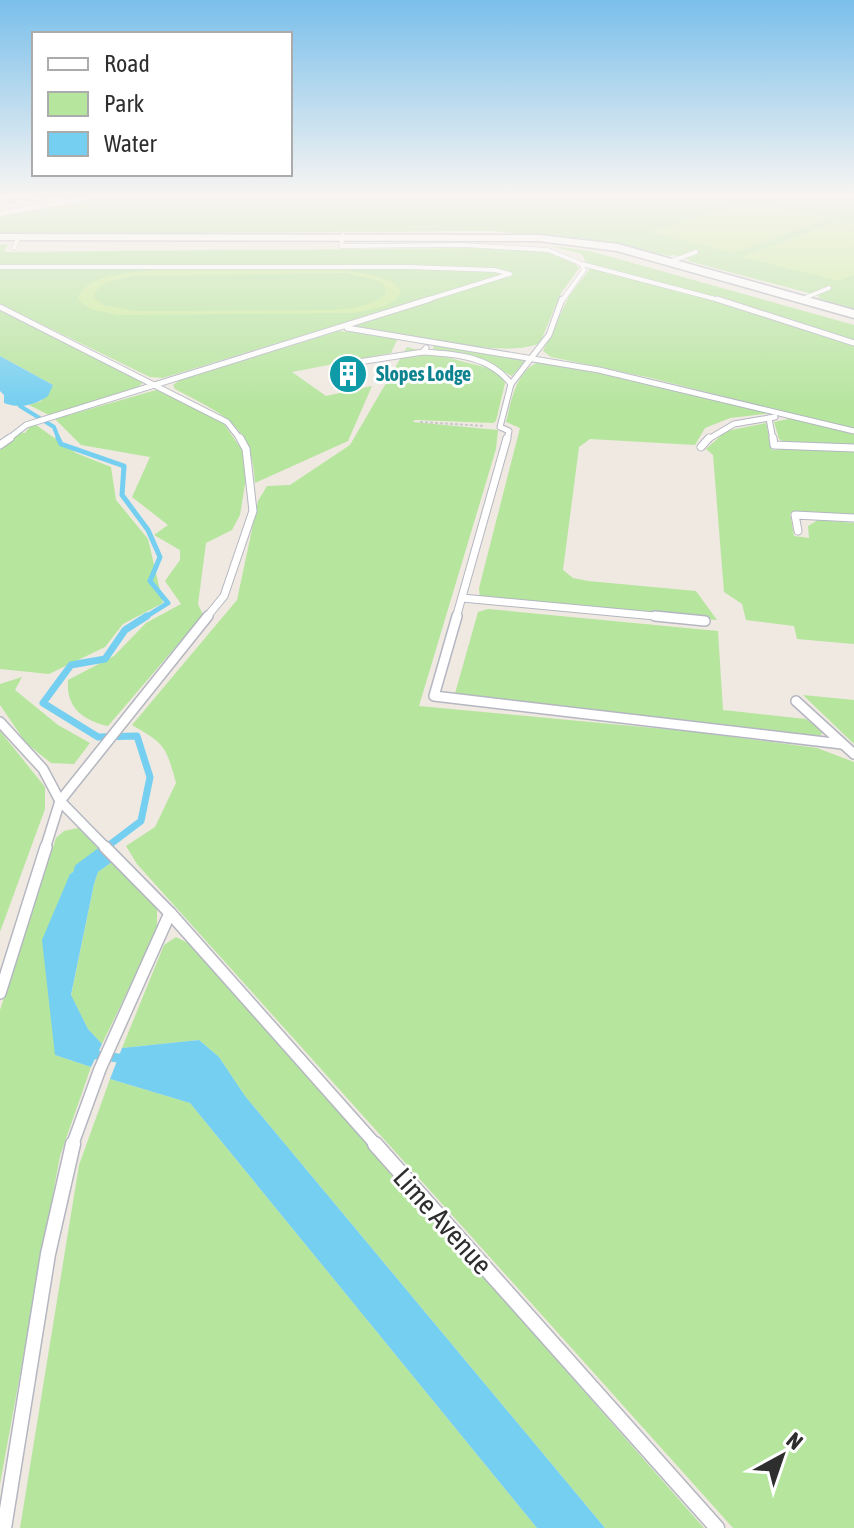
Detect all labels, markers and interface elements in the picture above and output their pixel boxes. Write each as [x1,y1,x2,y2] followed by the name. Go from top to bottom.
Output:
[32,32,292,176] legend
[104,50,150,77] text: Road
[104,90,145,117] text: Park
[104,130,157,157] text: Water
[327,353,369,395] building icon: Slopes Lodge
[376,362,471,385] place label: Slopes Lodge
[387,1161,499,1281] street label: Lime Avenue
[742,1416,822,1496] north arrow
[782,1427,808,1455] text: N

